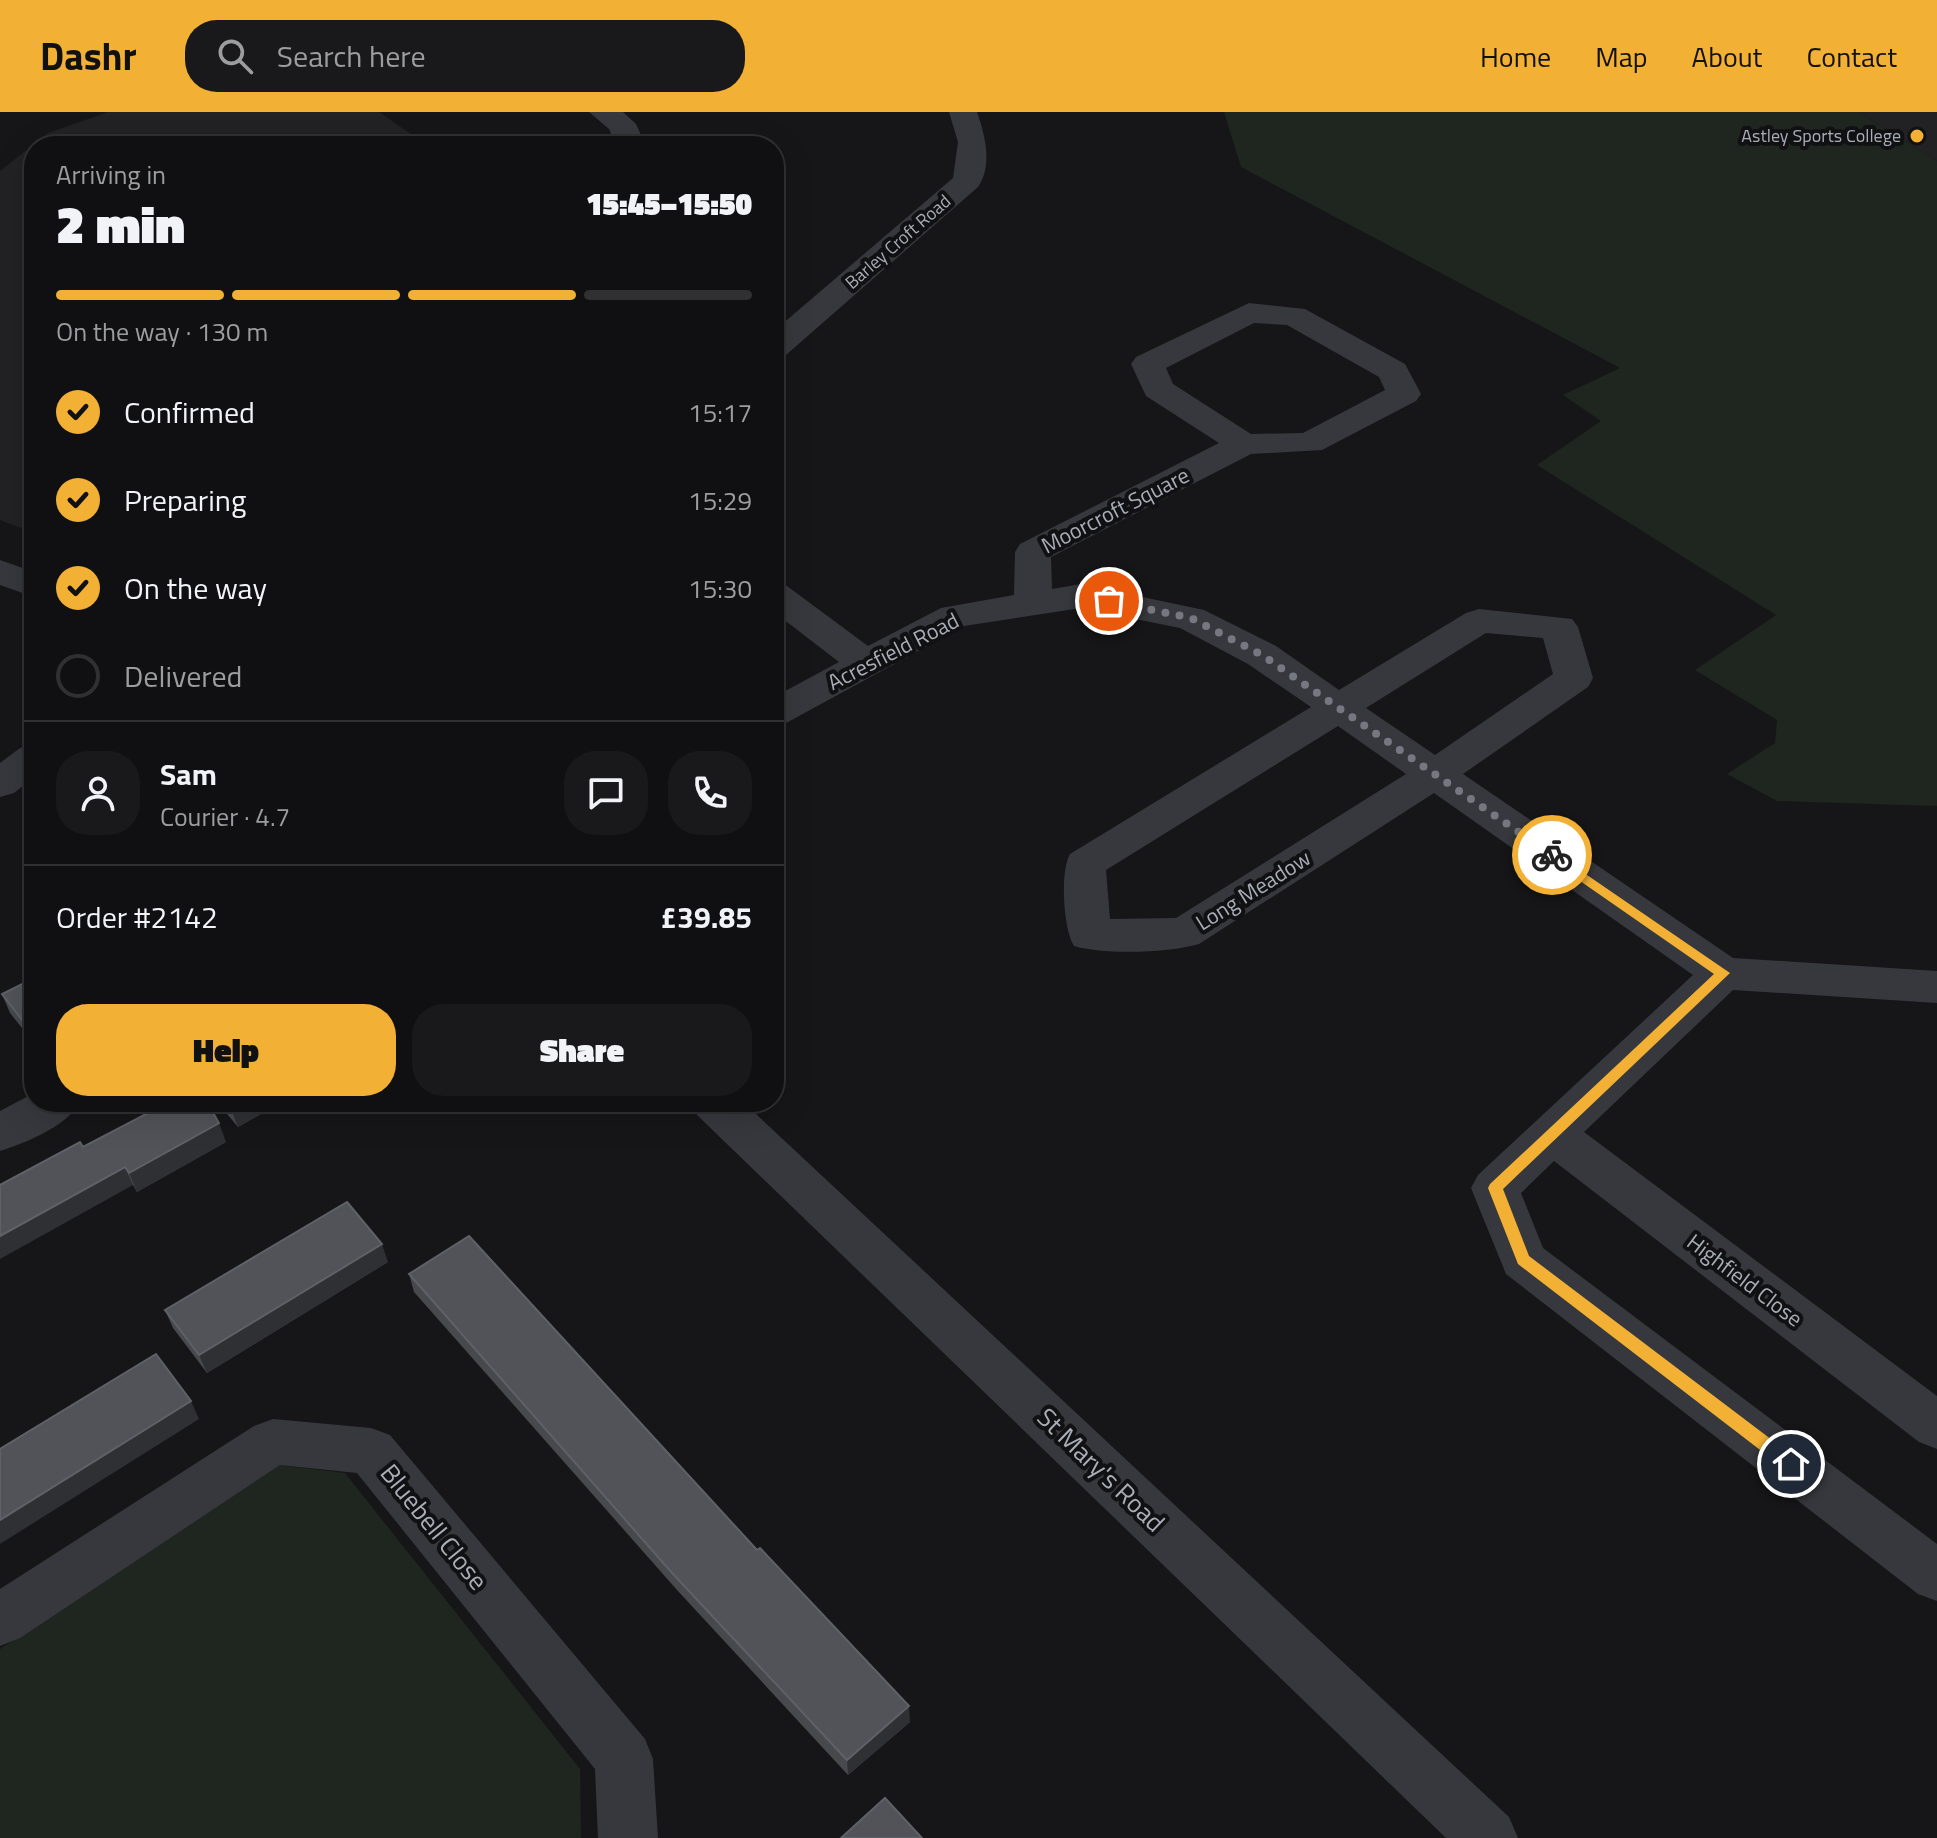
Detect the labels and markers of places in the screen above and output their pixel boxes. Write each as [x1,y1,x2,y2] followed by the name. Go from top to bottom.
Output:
[1741,122,1901,149] place label: Astley Sports College
[1908,127,1926,145] marker: Astley Sports College
[1075,567,1143,635] pin
[1757,1430,1825,1498] pin

